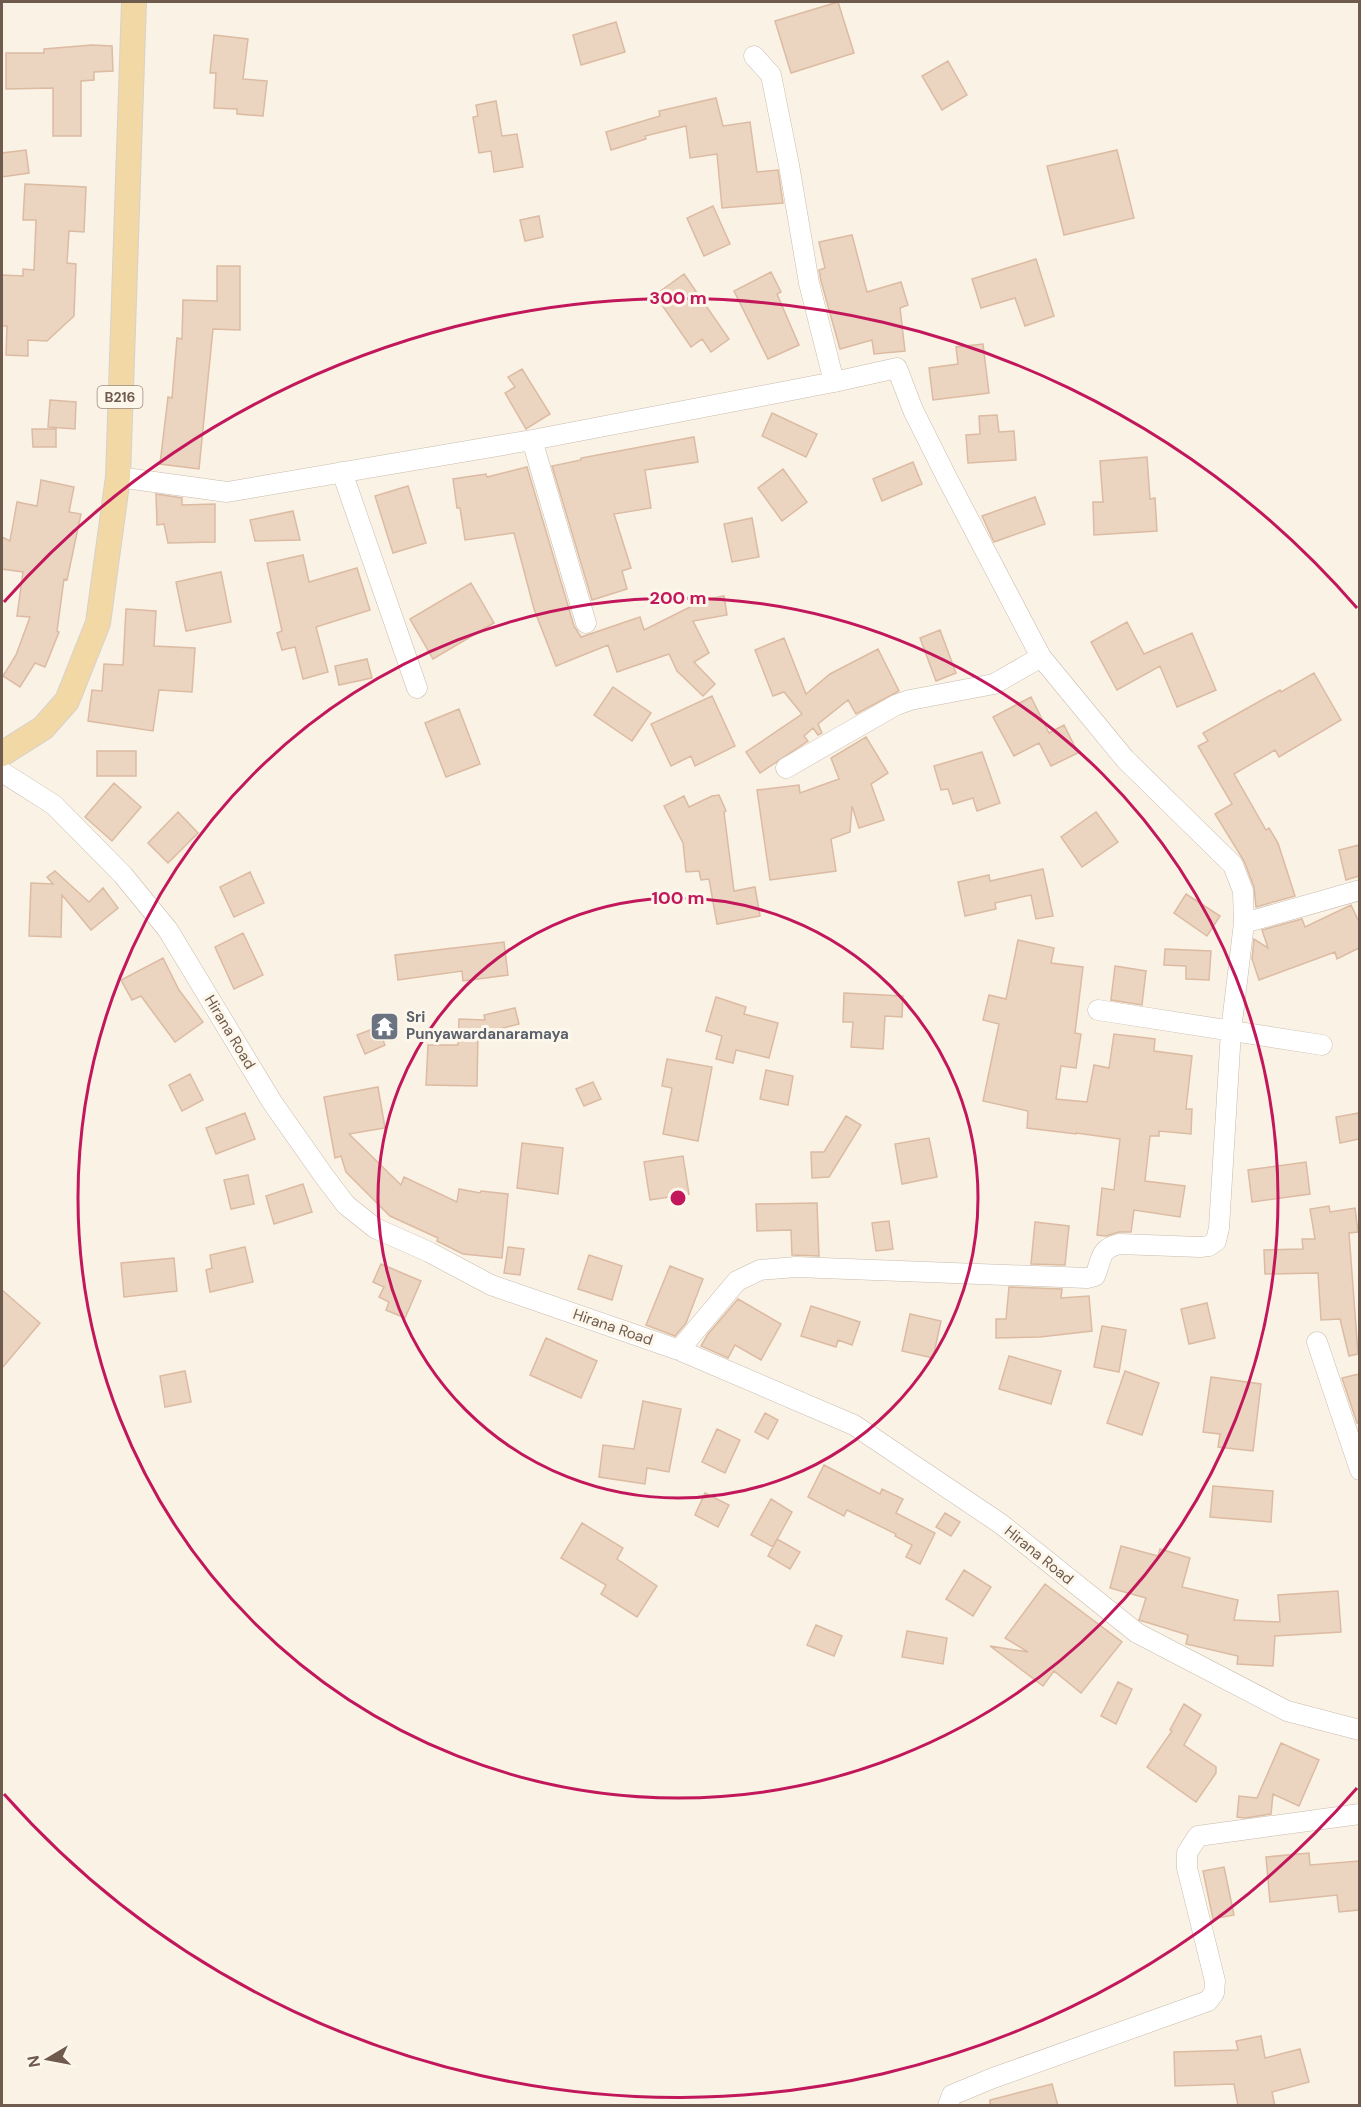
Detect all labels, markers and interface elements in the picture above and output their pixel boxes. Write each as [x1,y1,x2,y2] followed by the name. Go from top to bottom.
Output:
[649,286,707,310] text: 300 m
[98,386,142,408] road number: B216
[650,586,706,610] text: 200 m
[651,886,705,910] text: 100 m
[200,991,260,1073] street label: Hirana Road
[406,1007,569,1044] place label: Sri Punyawardanaramaya
[369,1010,401,1042] temple icon: Sri Punyawardanaramaya
[668,1188,688,1208] centre of rings
[570,1304,656,1350] street label: Hirana Road
[1000,1521,1078,1589] street label: Hirana Road
[18,2029,78,2089] north arrow
[22,2054,45,2069] text: N

